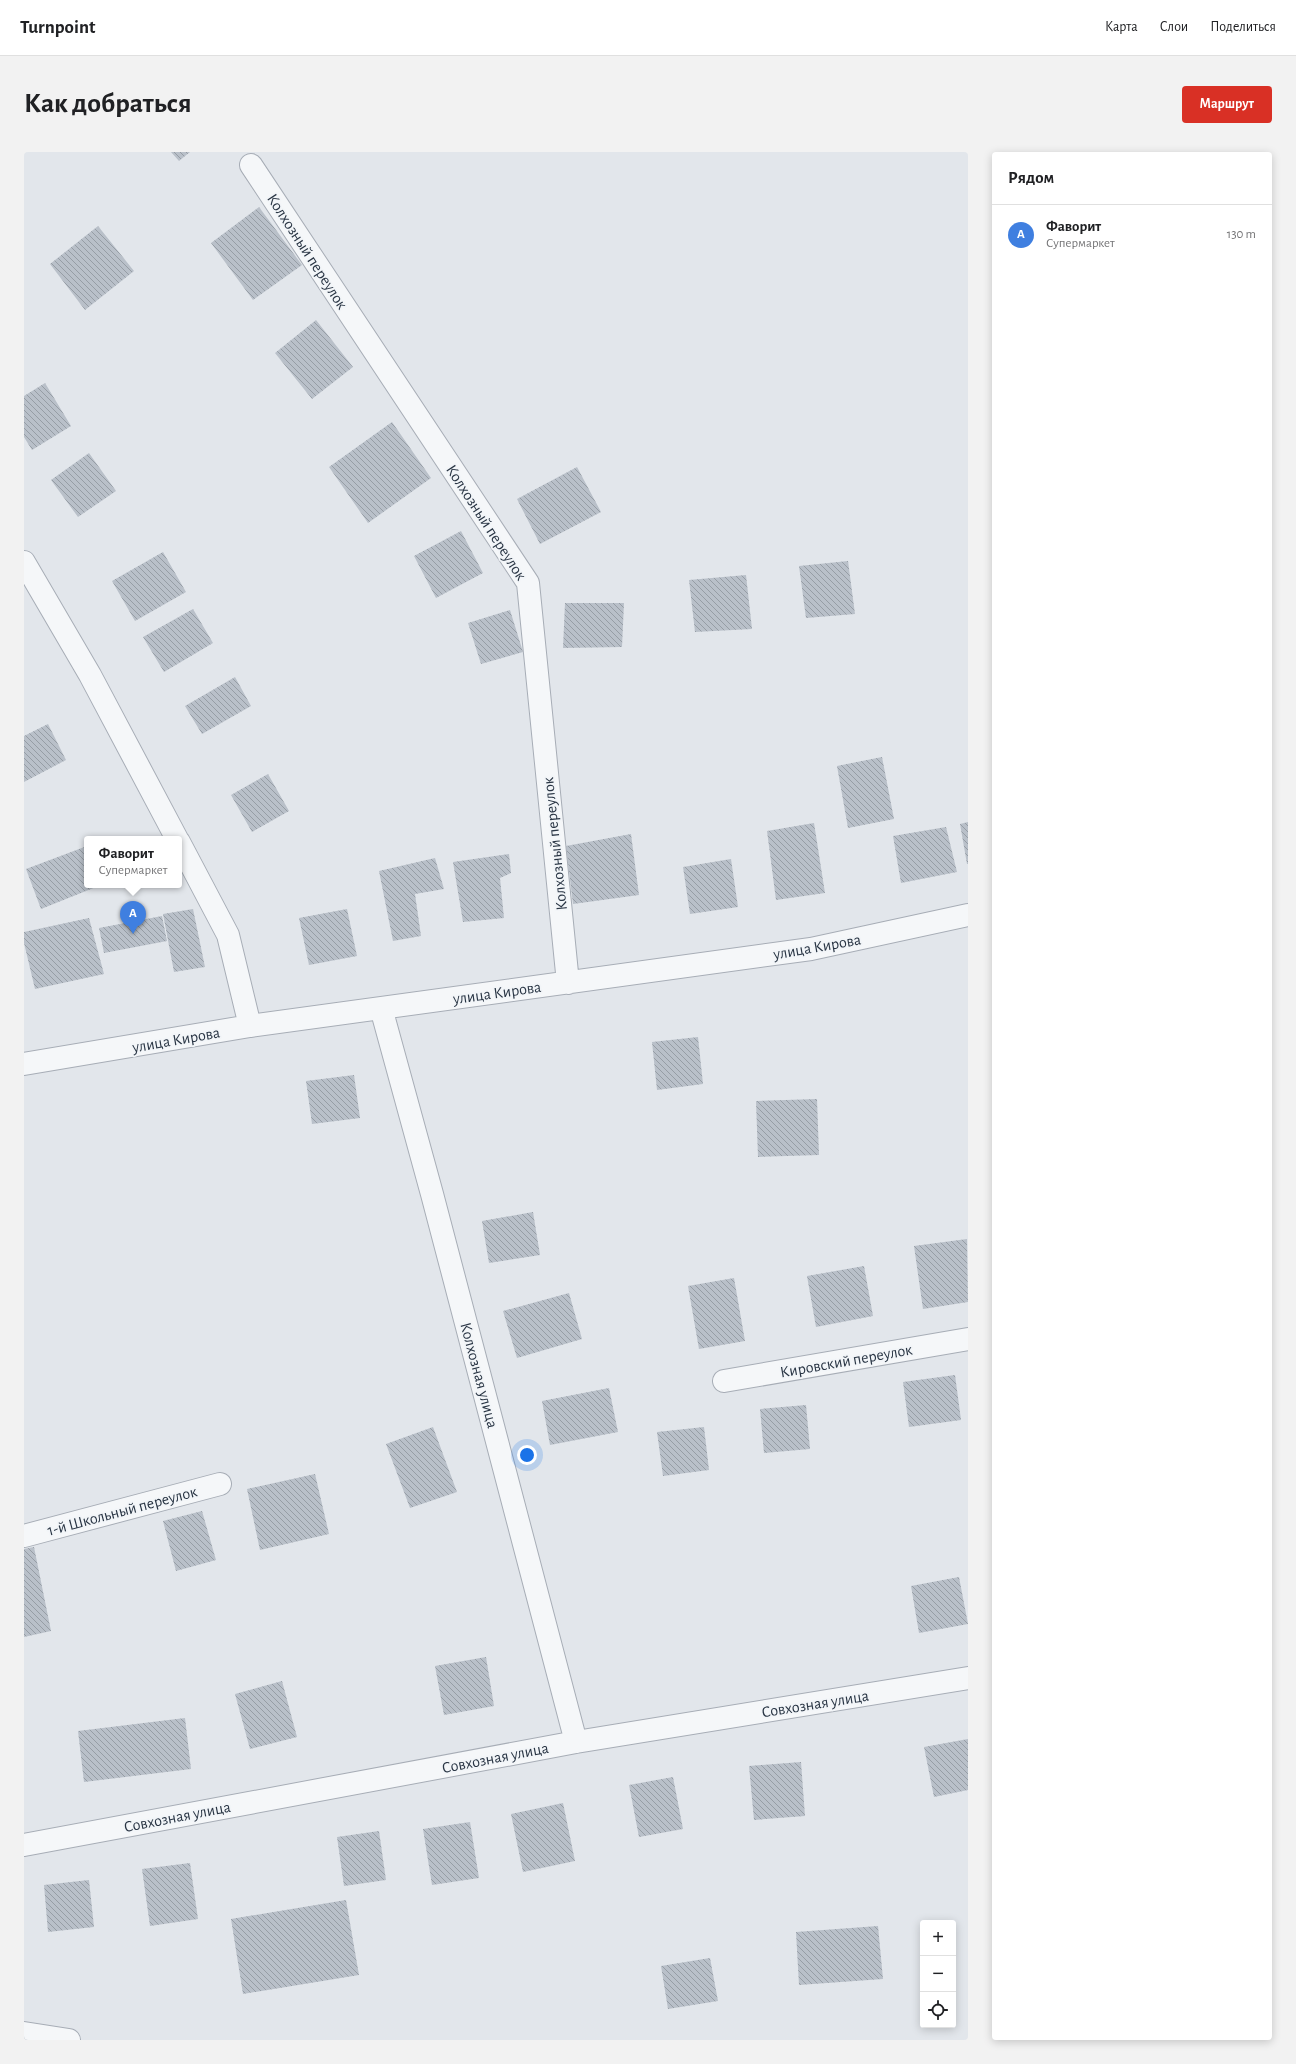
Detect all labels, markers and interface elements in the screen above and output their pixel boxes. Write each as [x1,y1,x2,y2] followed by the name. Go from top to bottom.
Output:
[20,18,95,37] text: Turnpoint
[1105,20,1138,34] text: Карта
[1160,20,1188,34] text: Слои
[1210,20,1276,34] text: Поделиться
[1182,86,1272,123] button: Маршрут
[24,90,192,118] text: Как добраться
[1008,169,1054,186] text: Рядом
[263,191,351,313] street label: Колхозный переулок
[1046,219,1101,234] text: Фаворит
[1017,228,1025,241] text: A
[1227,228,1256,241] text: 130 m
[1046,237,1115,250] text: Супермаркет
[442,462,530,584] street label: Колхозный переулок
[540,776,571,911] street label: Колхозный переулок
[84,836,182,888] popup
[99,846,154,861] text: Фаворит
[99,864,167,877] text: Супермаркет
[120,901,146,934] pin: A
[771,931,862,964] street label: улица Кирова
[451,979,542,1008] street label: улица Кирова
[130,1024,221,1057] street label: улица Кирова
[456,1321,501,1430] street label: Колхозная улица
[779,1341,914,1381] street label: Кировский переулок
[517,1445,537,1465] your location
[46,1483,200,1540] street label: 1-й Школьный переулок
[760,1688,870,1721] street label: Совхозная улица
[440,1740,550,1777] street label: Совхозная улица
[122,1799,232,1836] street label: Совхозная улица
[920,1920,956,2028] map controls
[920,1920,956,1956] button: +
[920,1956,956,1992] button: −
[920,1992,956,2028] button: locate

